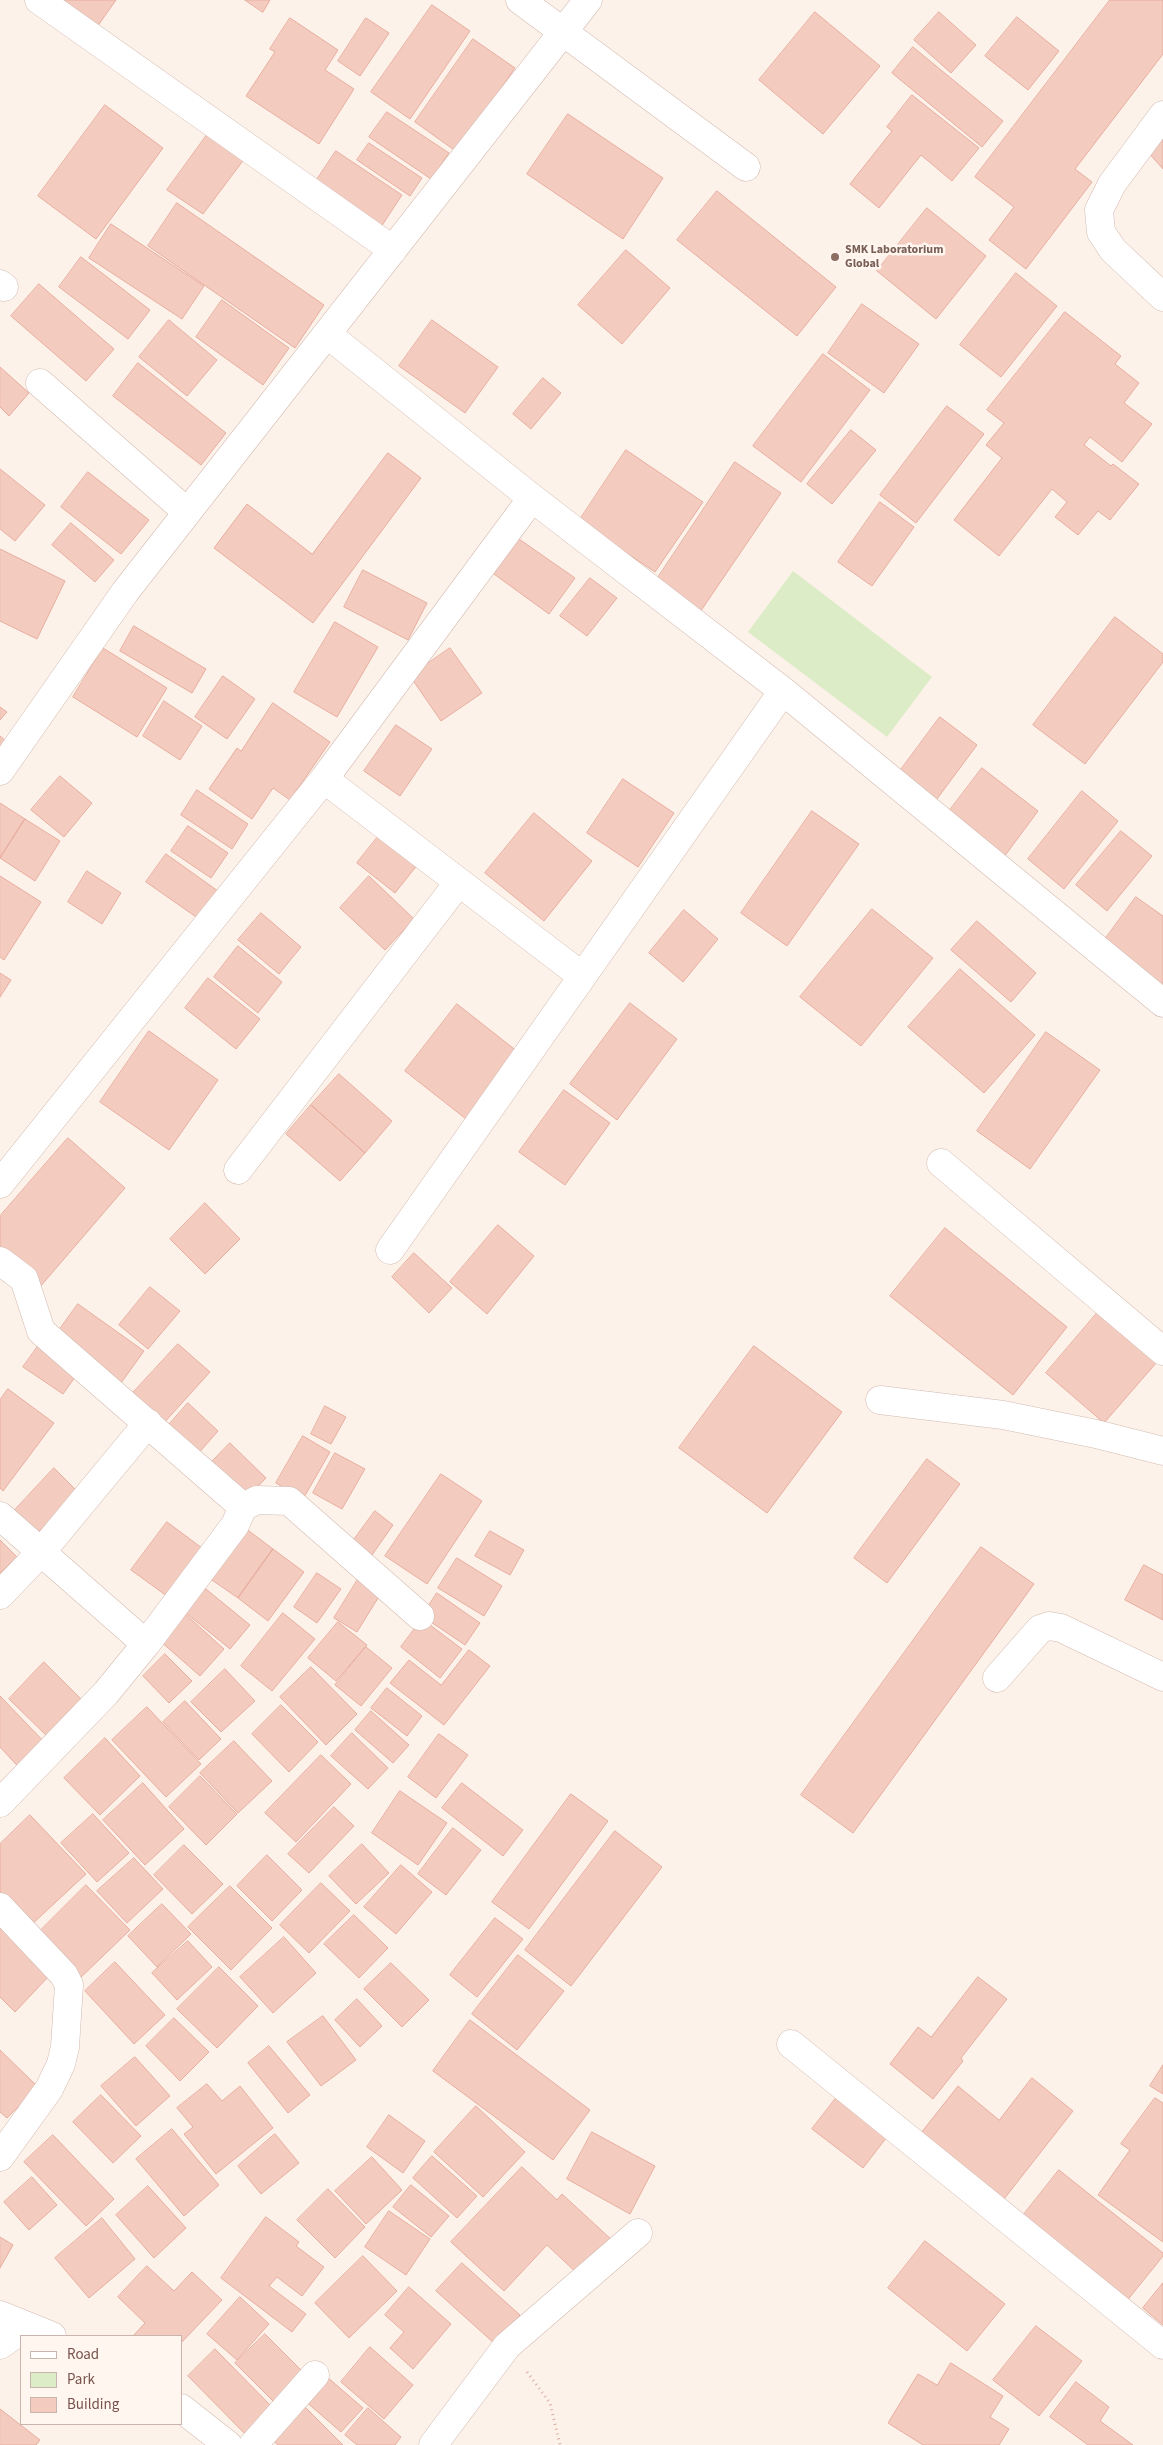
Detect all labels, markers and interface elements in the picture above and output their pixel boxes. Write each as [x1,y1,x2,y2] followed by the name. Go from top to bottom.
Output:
[845,243,943,271] place label: SMK Laboratorium Global
[829,251,841,263] marker: SMK Laboratorium Global
[20,2335,182,2425] legend
[67,2344,99,2365] text: Road
[67,2369,95,2390] text: Park
[67,2394,119,2415] text: Building

